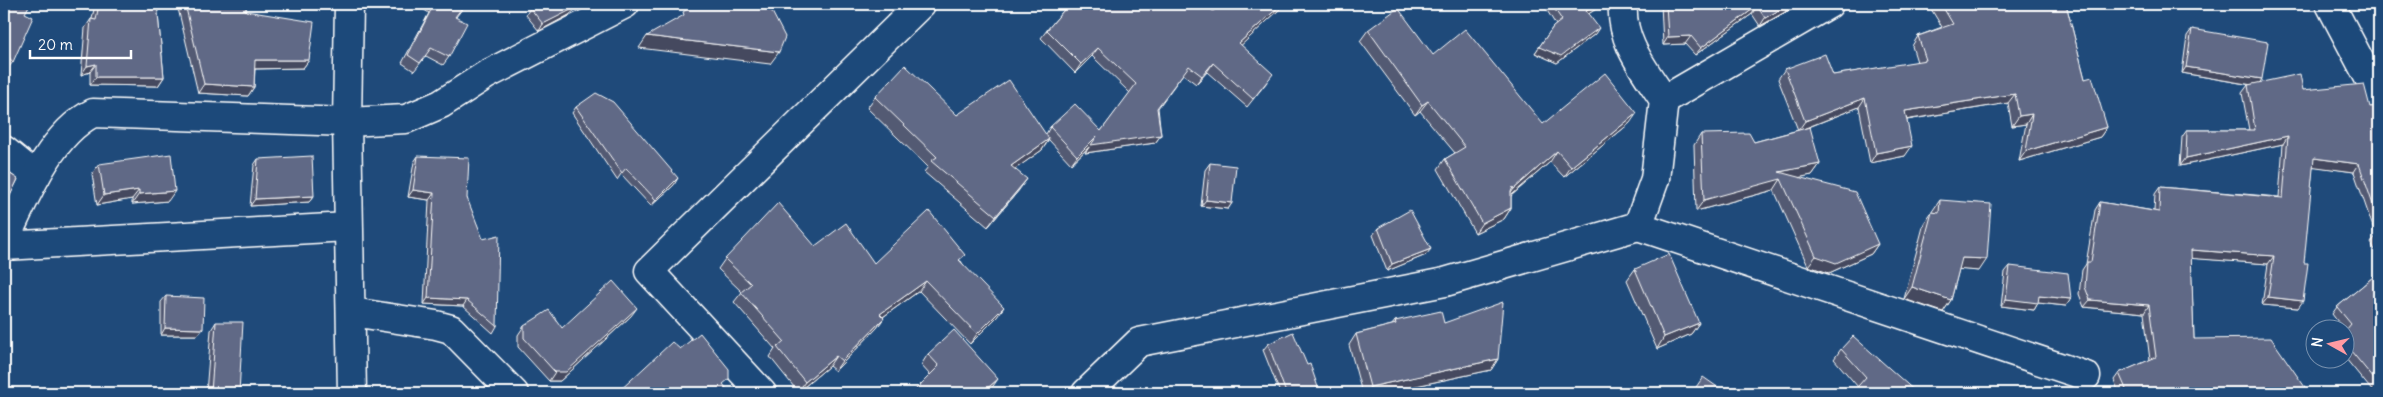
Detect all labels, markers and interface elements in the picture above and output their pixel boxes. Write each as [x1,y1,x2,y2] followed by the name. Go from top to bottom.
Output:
[30,28,131,60] scale bar
[38,35,73,54] text: 20 m
[2306,320,2356,370] north arrow
[2308,336,2327,348] text: N

